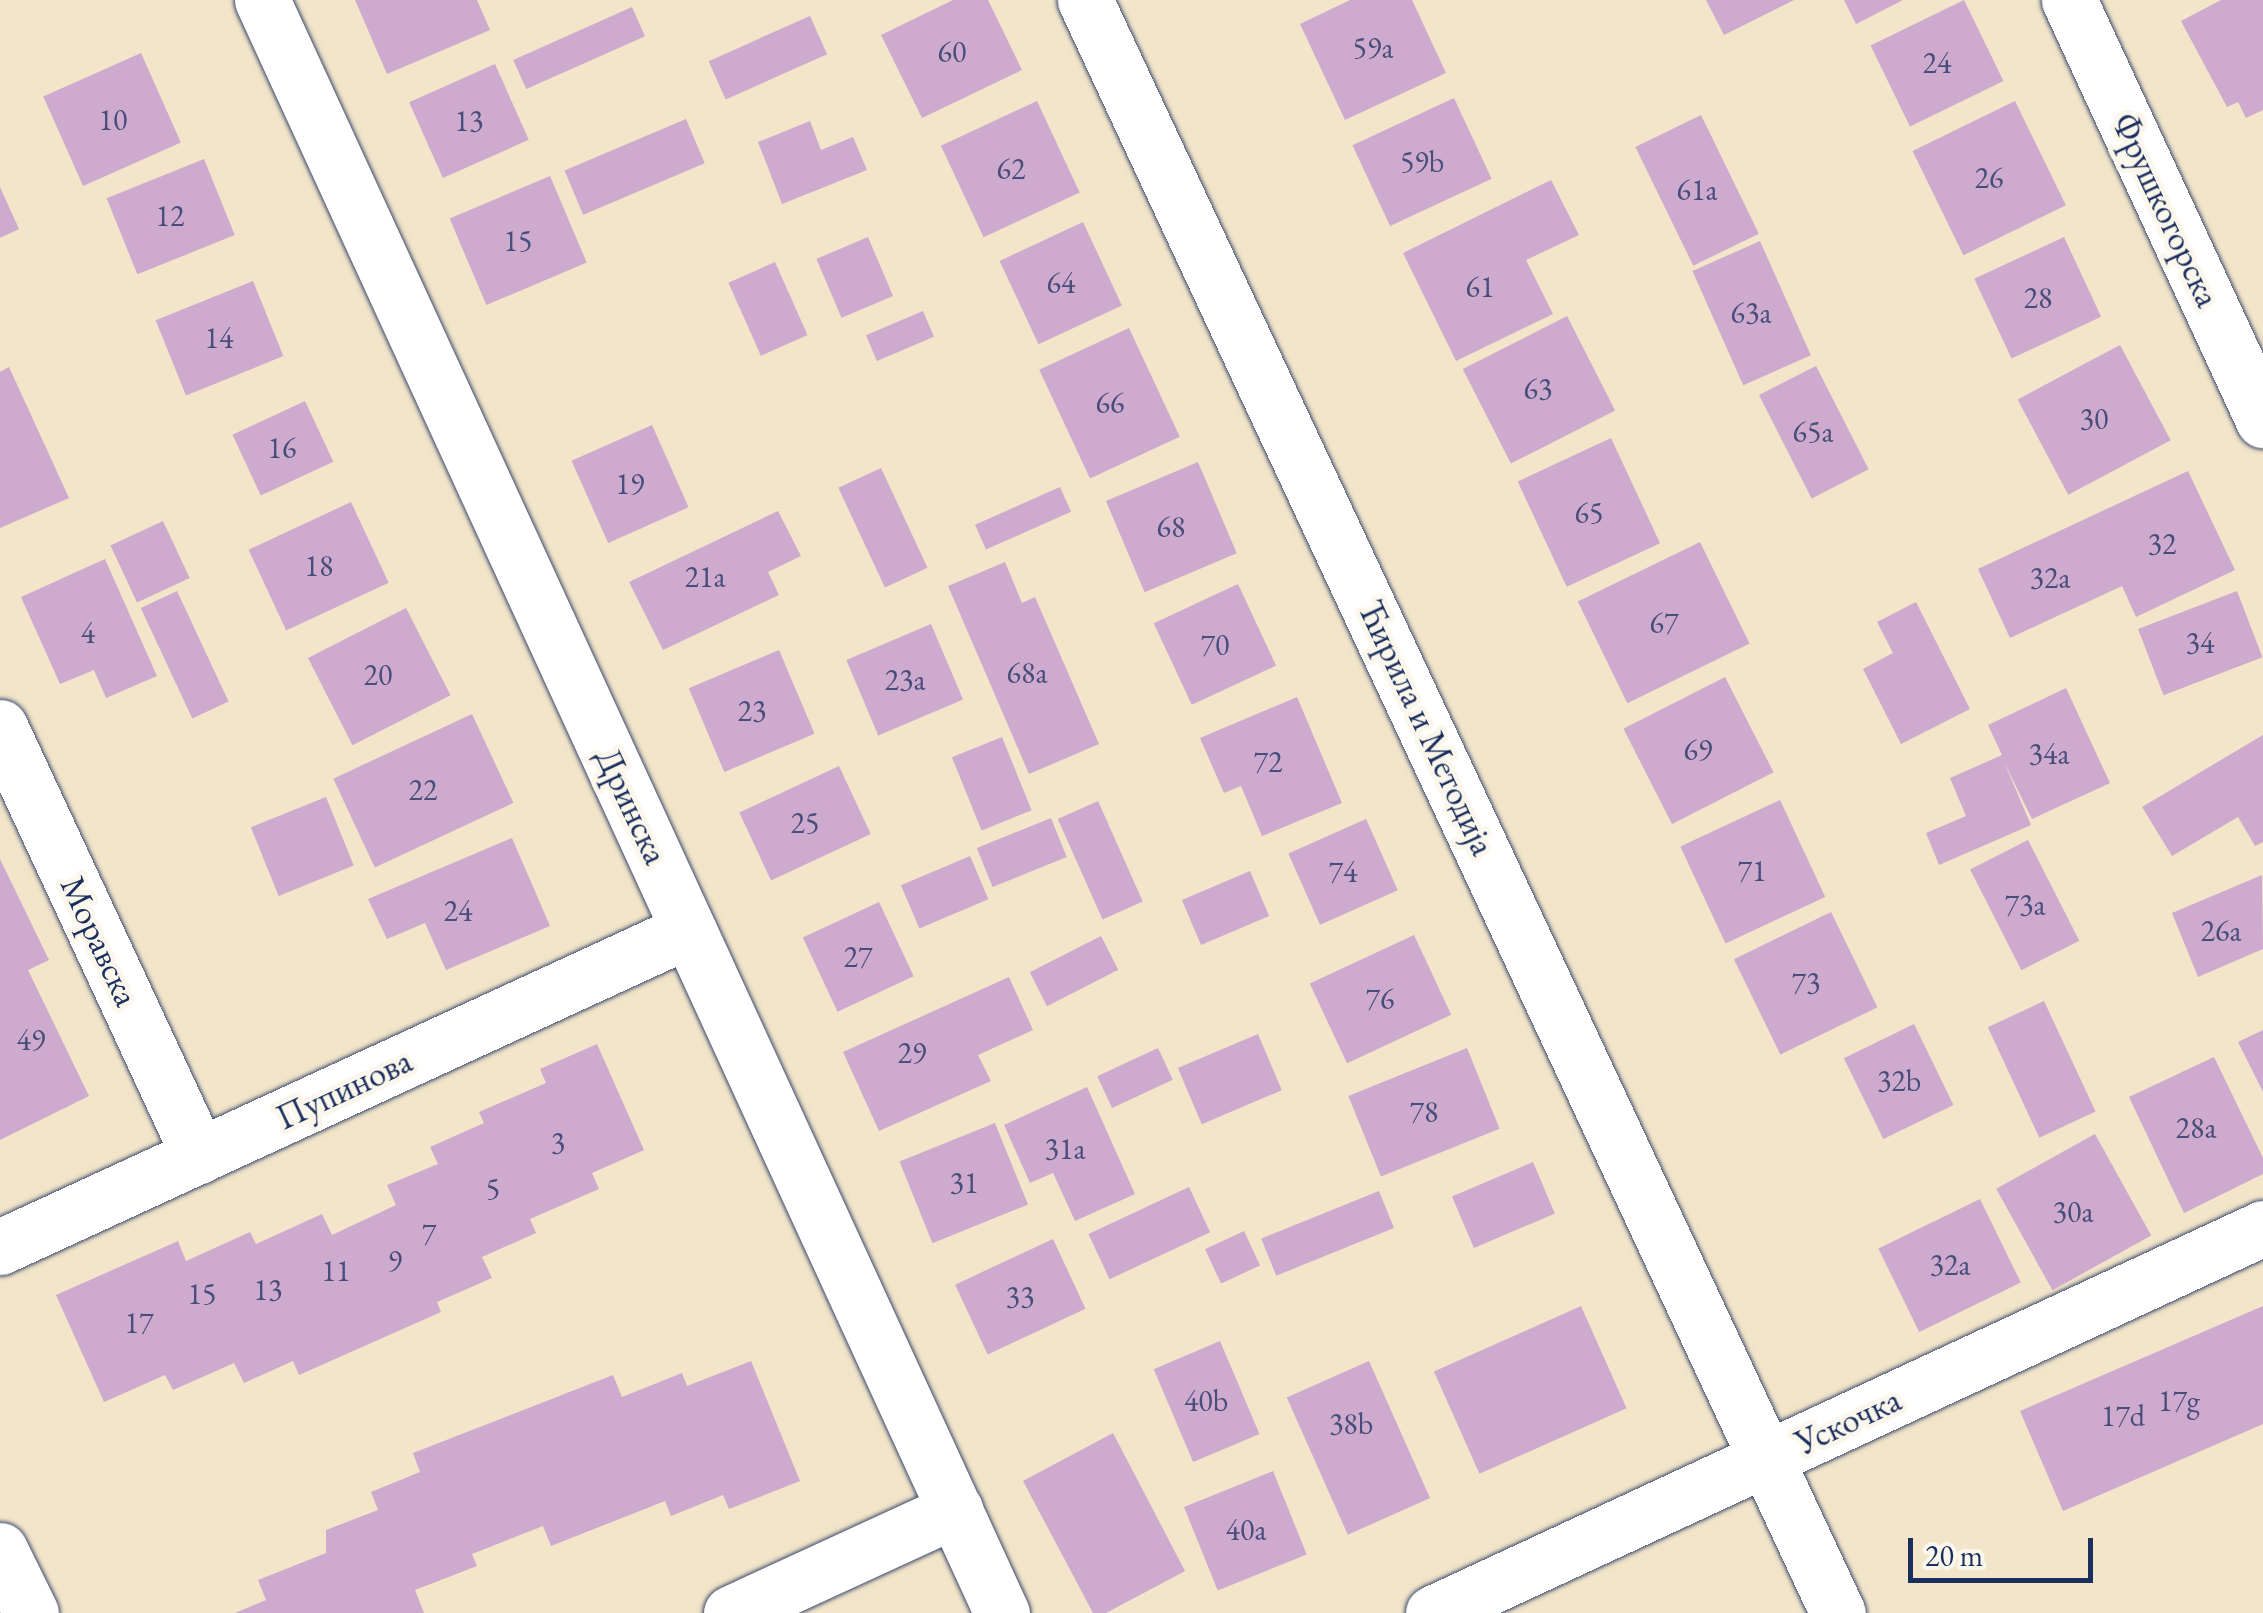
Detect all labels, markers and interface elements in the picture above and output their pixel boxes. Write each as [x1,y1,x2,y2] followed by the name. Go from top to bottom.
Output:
[1353,30,1393,66] house number: 59a
[938,34,966,70] house number: 60
[1923,45,1951,81] house number: 24
[99,102,127,138] house number: 10
[455,103,483,139] house number: 13
[2103,107,2229,313] street label: Фрушкогорска
[1400,144,1444,180] house number: 59b
[997,151,1025,187] house number: 62
[1975,160,2003,196] house number: 26
[1677,172,1717,208] house number: 61a
[156,198,184,234] house number: 12
[504,223,532,259] house number: 15
[1047,265,1075,301] house number: 64
[1466,269,1494,305] house number: 61
[2024,280,2052,316] house number: 28
[1731,295,1771,331] house number: 63a
[205,320,233,356] house number: 14
[1524,371,1552,407] house number: 63
[1096,385,1124,421] house number: 66
[2080,401,2108,437] house number: 30
[1793,414,1833,450] house number: 65a
[268,430,296,466] house number: 16
[616,466,644,502] house number: 19
[1575,495,1603,531] house number: 65
[1157,509,1185,545] house number: 68
[2148,526,2176,562] house number: 32
[305,548,333,584] house number: 18
[685,559,725,595] house number: 21a
[2030,560,2070,596] house number: 32a
[1350,594,1504,862] street label: Ћирила и Методија
[1650,605,1678,641] house number: 67
[81,615,95,651] house number: 4
[2186,625,2214,661] house number: 34
[1201,627,1229,663] house number: 70
[1007,655,1047,691] house number: 68a
[364,657,392,693] house number: 20
[885,662,925,698] house number: 23a
[738,693,766,729] house number: 23
[1684,732,1712,768] house number: 69
[2029,736,2069,772] house number: 34a
[587,741,677,871] street label: Дринска
[1254,744,1282,780] house number: 72
[409,772,437,808] house number: 22
[791,805,819,841] house number: 25
[1738,853,1766,889] house number: 71
[1329,854,1357,890] house number: 74
[52,869,148,1013] street label: Моравска
[2005,887,2045,923] house number: 73a
[444,893,472,929] house number: 24
[2201,913,2241,949] house number: 26a
[844,939,872,975] house number: 27
[1792,965,1820,1001] house number: 73
[1366,981,1394,1017] house number: 76
[17,1022,45,1058] house number: 49
[898,1035,926,1071] house number: 29
[270,1039,418,1139] street label: Пупинова
[1877,1063,1921,1099] house number: 32b
[1410,1094,1438,1130] house number: 78
[2176,1110,2216,1146] house number: 28a
[551,1125,565,1161] house number: 3
[1045,1131,1085,1167] house number: 31a
[950,1165,978,1201] house number: 31
[486,1171,500,1207] house number: 5
[2053,1194,2093,1230] house number: 30a
[422,1216,436,1252] house number: 7
[388,1243,402,1279] house number: 9
[1930,1247,1970,1283] house number: 32a
[322,1253,350,1289] house number: 11
[254,1272,282,1308] house number: 13
[188,1276,216,1312] house number: 15
[1006,1279,1034,1315] house number: 33
[125,1305,153,1341] house number: 17
[1788,1378,1908,1464] street label: Ускочка
[1184,1383,1228,1419] house number: 40b
[2158,1383,2200,1419] house number: 17g
[2101,1398,2145,1434] house number: 17d
[1329,1406,1373,1442] house number: 38b
[1226,1512,1266,1548] house number: 40a
[1913,1518,2098,1580] scale bar
[1925,1536,1983,1575] text: 20 m

